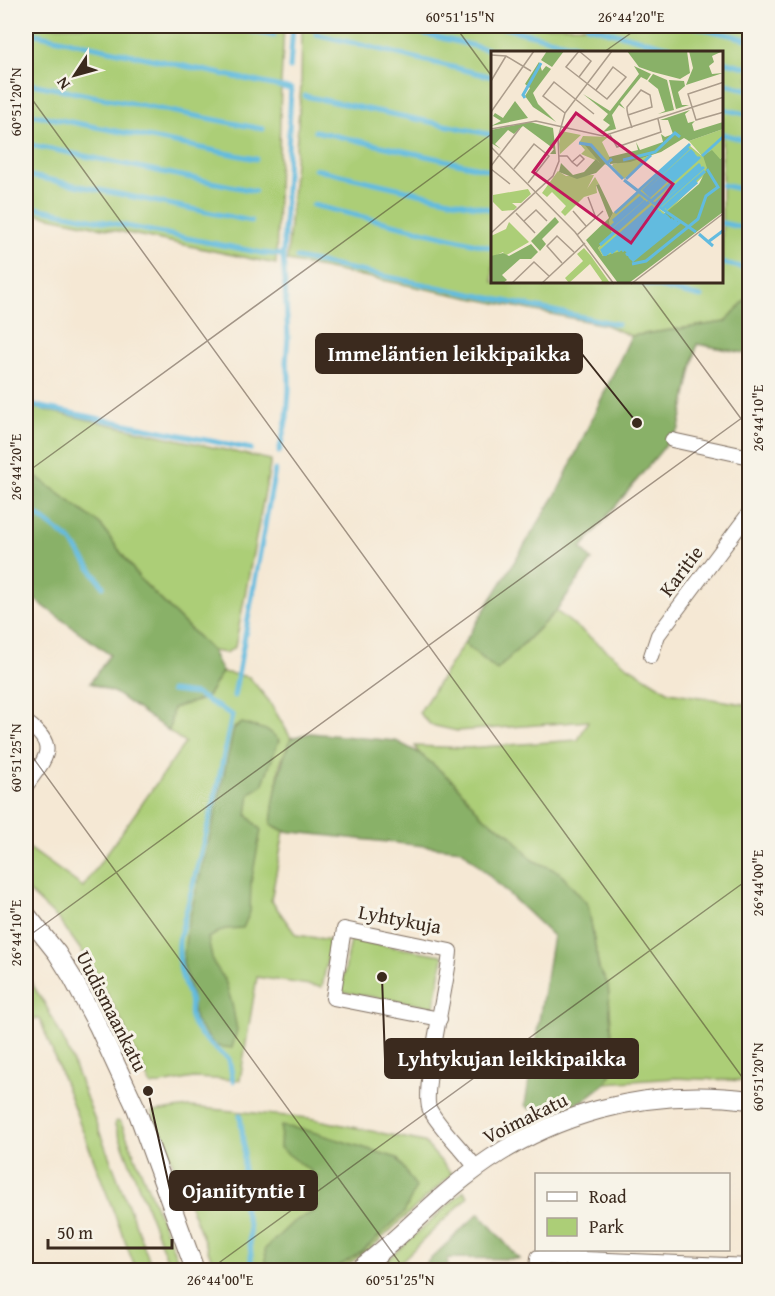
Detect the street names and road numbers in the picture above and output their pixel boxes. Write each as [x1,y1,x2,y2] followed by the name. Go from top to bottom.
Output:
[652,539,709,602] street label: Karitie
[356,896,445,941] street label: Lyhtykuja
[70,945,155,1076] street label: Uudismaankatu
[478,1084,572,1151] street label: Voimakatu

